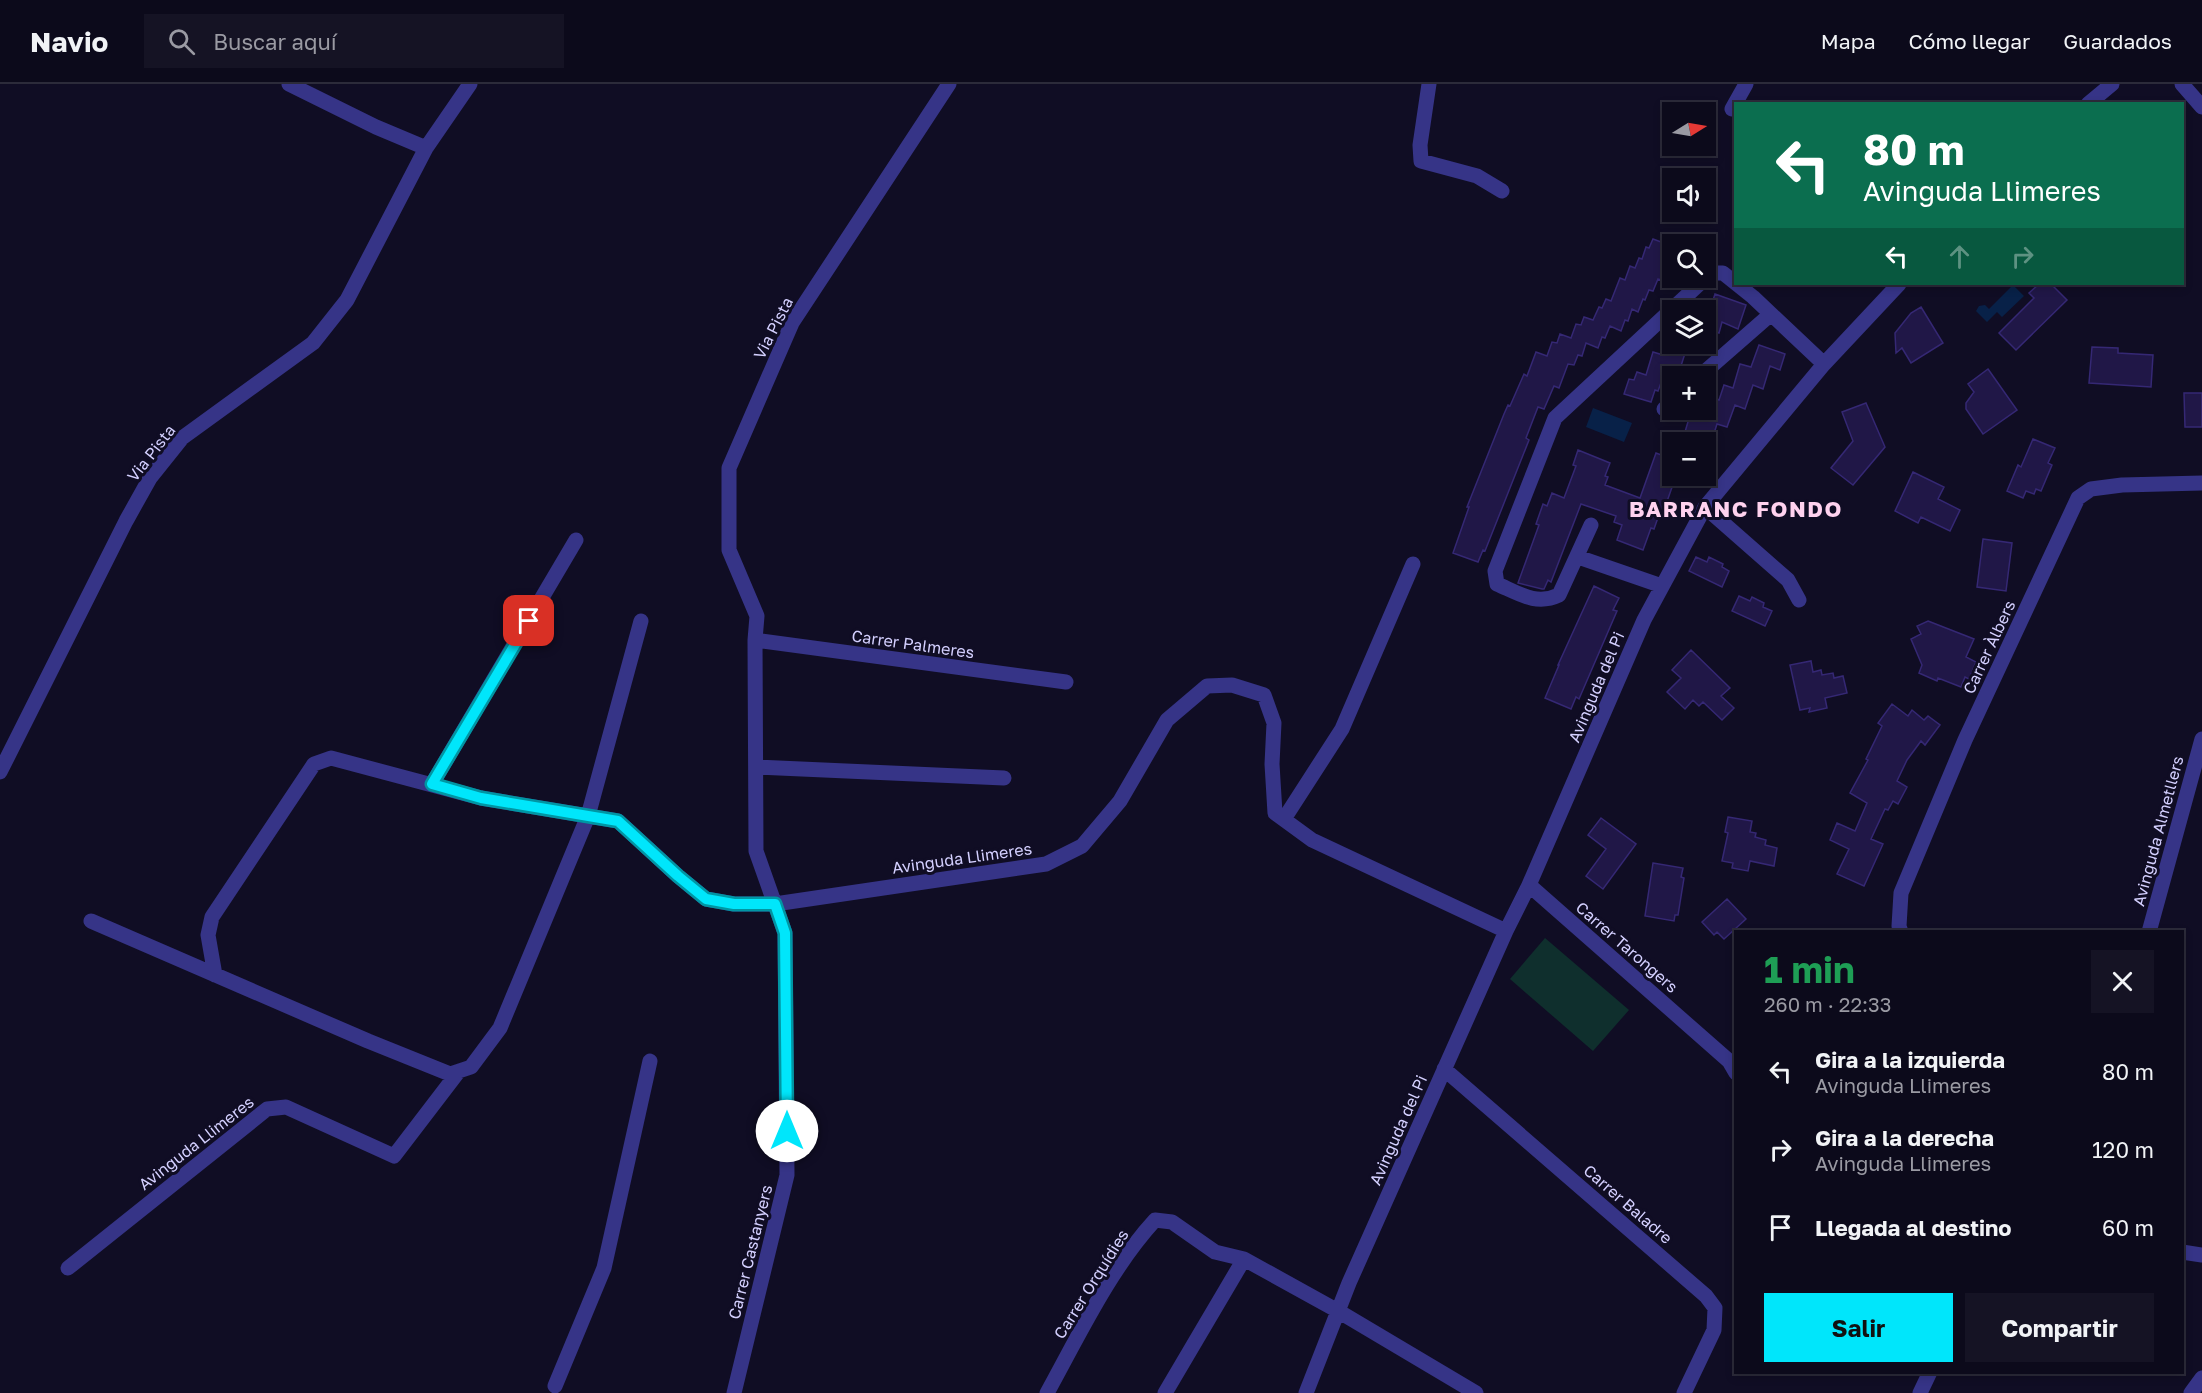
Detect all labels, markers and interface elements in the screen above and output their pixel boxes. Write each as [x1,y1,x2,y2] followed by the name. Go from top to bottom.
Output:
[144,14,564,68] search box
[30,25,108,58] text: Navio
[165,25,198,58] icon: search
[213,28,337,55] text: Buscar aquí
[1821,28,1876,54] text: Mapa
[1909,28,2030,54] text: Cómo llegar
[2063,28,2172,54] text: Guardados
[1662,102,1716,156] north arrow
[1662,102,1716,486] map controls
[1863,124,1964,174] text: 80 m
[1764,126,1842,204] icon: left
[1662,168,1716,222] button: sound
[1863,175,2101,207] text: Avinguda Llimeres
[1662,234,1716,288] button: search
[1880,240,1913,273] icon: left
[1943,240,1976,273] icon: ahead
[2006,240,2039,273] icon: right
[749,294,797,362] street label: Via Pista
[1662,300,1716,354] button: layers
[1662,366,1716,420] button: +
[123,421,179,485] street label: Via Pista
[1662,432,1716,486] button: −
[1629,495,1843,522] district label: BARRANC FONDO
[503,595,554,646] pin
[1959,597,2019,697] street label: Carrer Àlbers
[512,604,545,637] icon: arrive
[850,626,976,662] street label: Carrer Palmeres
[1564,629,1628,745] street label: Avinguda del Pi
[2128,754,2188,908] street label: Avinguda Almetllers
[891,838,1033,878] street label: Avinguda Llimeres
[1572,897,1682,997] street label: Carrer Tarongers
[1764,948,1855,991] text: 1 min
[2091,950,2154,1013] button: close
[1764,992,1891,1016] text: 260 m · 22:33
[1815,1046,2005,1073] text: Gira a la izquierda
[1764,1055,1797,1088] icon: left
[2102,1058,2154,1085] text: 80 m
[1365,1072,1431,1188] street label: Avinguda del Pi
[1815,1073,1991,1097] text: Avinguda Llimeres
[134,1092,258,1194] street label: Avinguda Llimeres
[755,1099,819,1163] position arrow
[1815,1124,1994,1151] text: Gira a la derecha
[1764,1133,1797,1166] icon: right
[2092,1136,2154,1163] text: 120 m
[1815,1151,1991,1175] text: Avinguda Llimeres
[1580,1160,1676,1248] street label: Carrer Baladre
[724,1183,776,1321] street label: Carrer Castanyers
[1764,1211,1797,1244] icon: arrive
[1815,1214,2012,1241] text: Llegada al destino
[2102,1214,2154,1241] text: 60 m
[1049,1226,1133,1342] street label: Carrer Orquídies
[1764,1293,1953,1362] button: Salir
[1965,1293,2154,1362] button: Compartir

